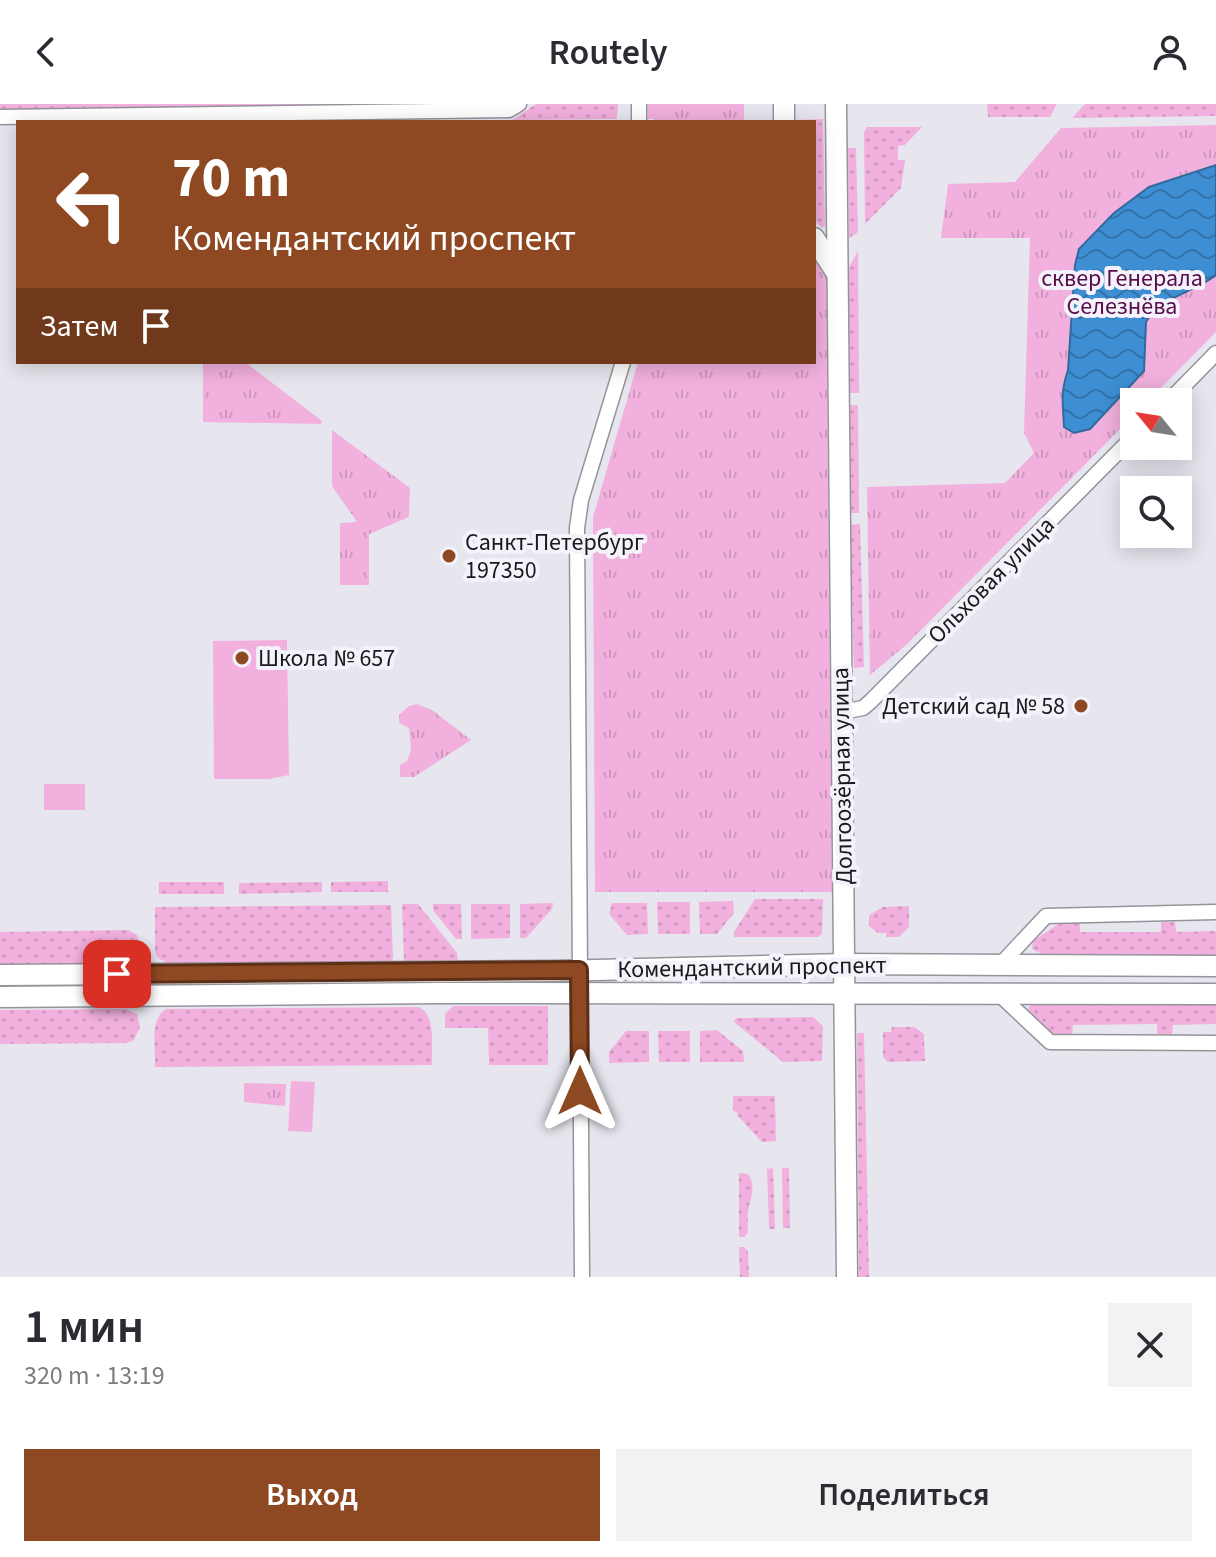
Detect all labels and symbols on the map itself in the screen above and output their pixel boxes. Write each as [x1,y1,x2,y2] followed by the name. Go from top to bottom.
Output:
[1041,261,1203,324] park label: сквер Генерала Селезнёва
[1120,388,1192,460] north arrow
[920,509,1063,652] street label: Ольховая улица
[465,525,644,588] place label: Санкт-Петербург 197350
[440,547,458,565] marker: Санкт-Петербург 197350
[258,641,395,676] place label: Школа № 657
[233,649,251,667] marker: Школа № 657
[823,667,862,885] street label: Долгоозёрная улица
[882,689,1065,724] place label: Детский сад № 58
[1072,697,1090,715] marker: Детский сад № 58
[83,940,151,1008] pin
[617,948,887,987] street label: Комендантский проспект
[538,1049,622,1133] position arrow

